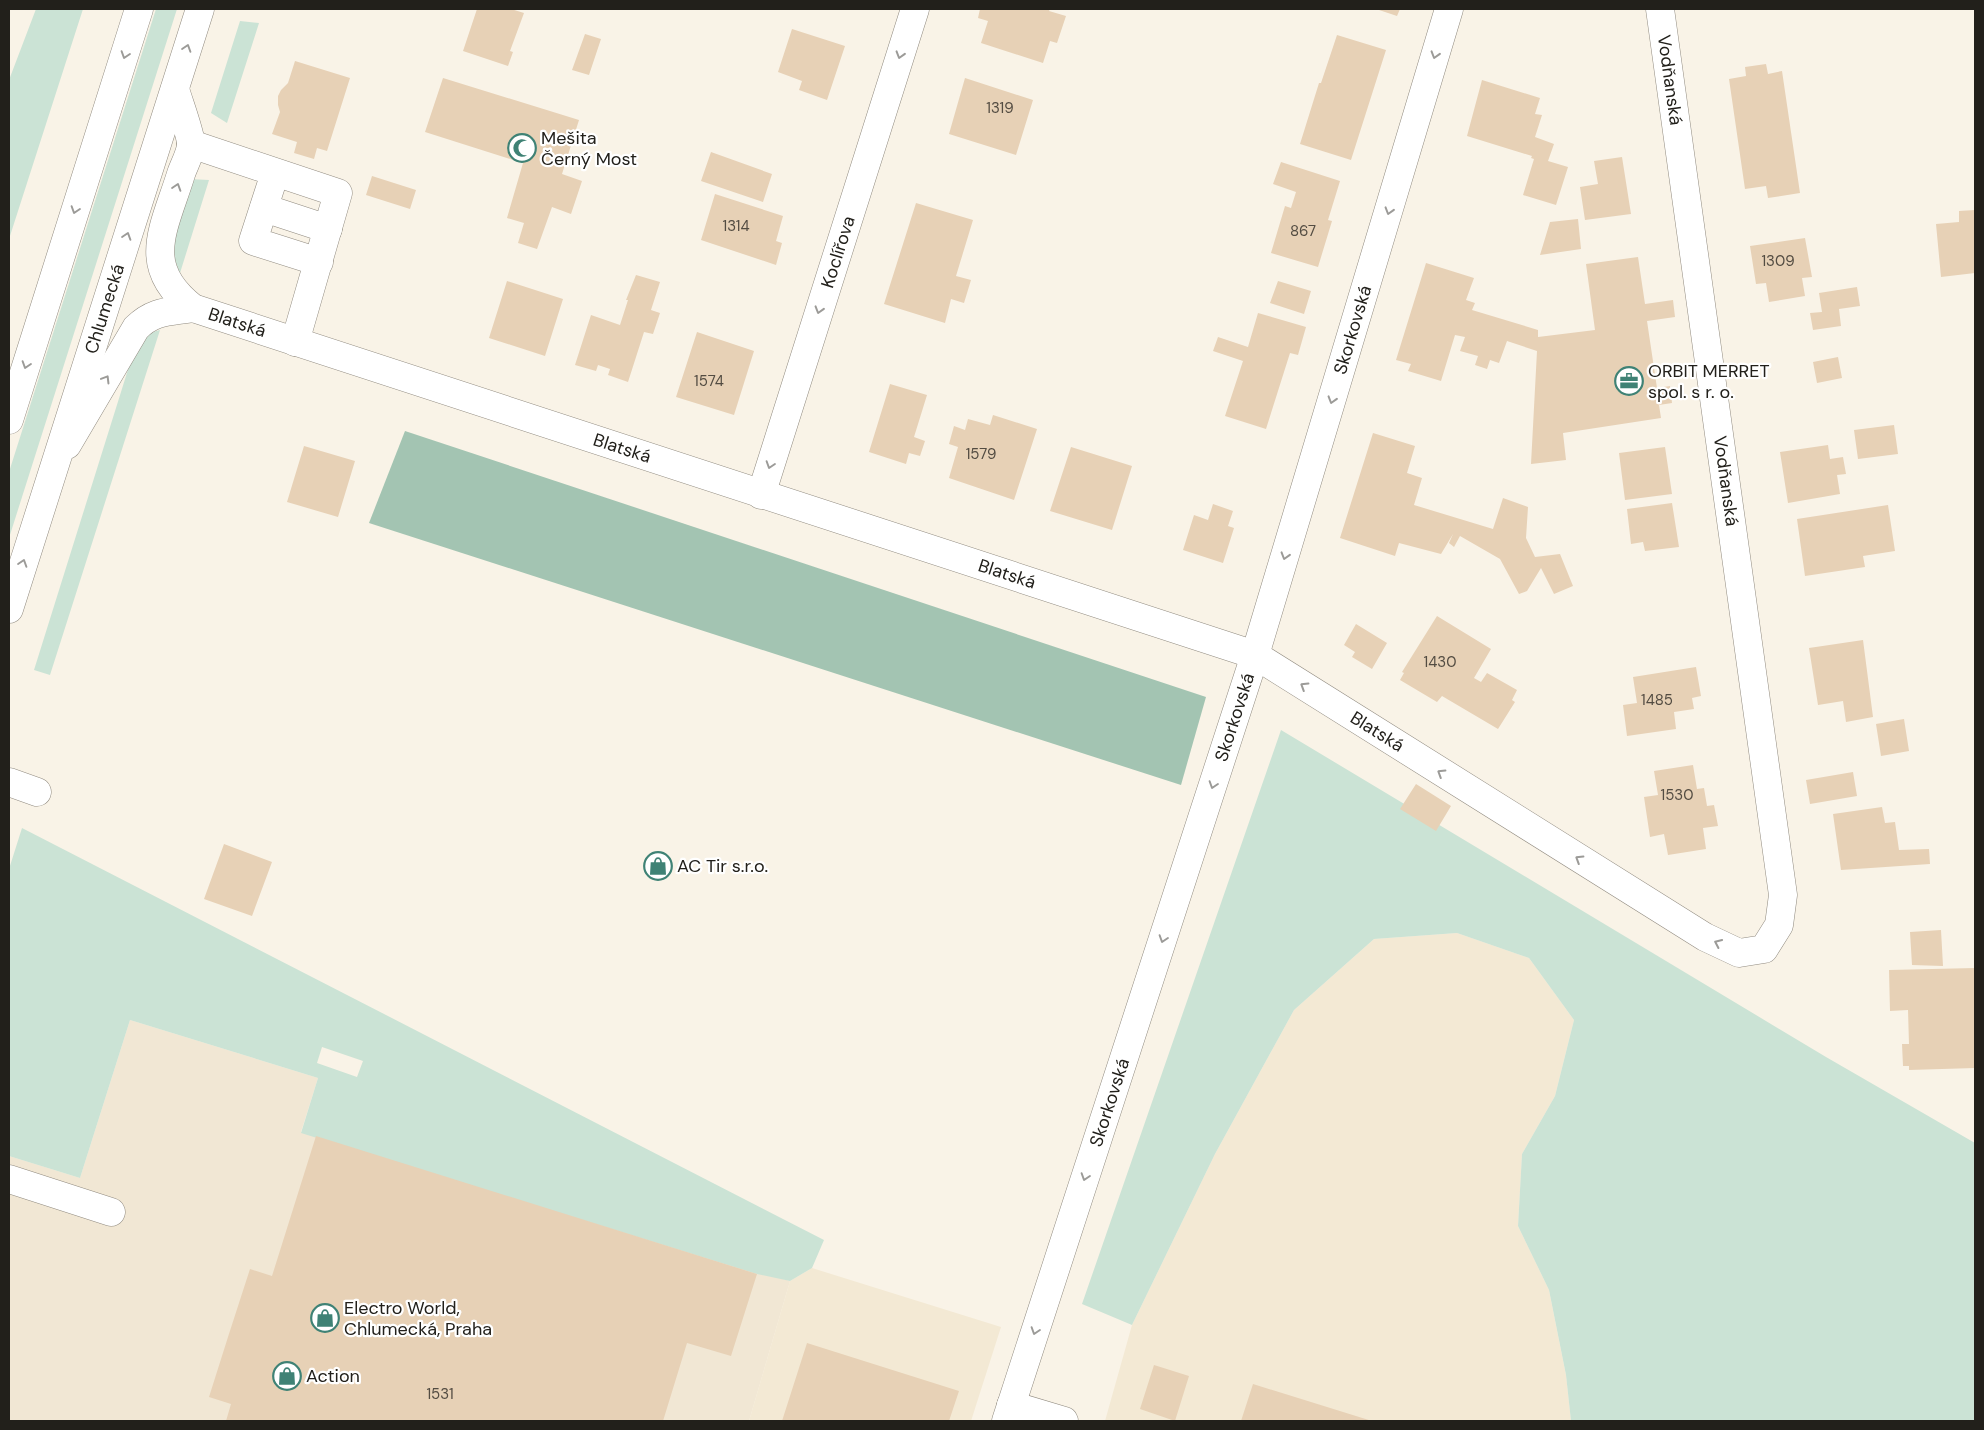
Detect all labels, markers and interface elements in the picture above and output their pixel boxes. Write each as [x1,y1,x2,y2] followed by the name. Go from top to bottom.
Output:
[1652,33,1688,127] street label: Vodňanská
[182,45,192,53] one-way arrow
[120,51,130,59] one-way arrow
[895,51,905,59] one-way arrow
[1431,51,1441,59] one-way arrow
[986,98,1014,118] house number: 1319
[541,126,637,171] place label: Mešita Černý Most
[507,133,537,163] mosque icon: Mešita Černý Most
[171,183,181,192] one-way arrow
[71,205,81,214] one-way arrow
[1384,206,1394,215] one-way arrow
[815,213,861,291] street label: Koclířova
[722,216,750,236] house number: 1314
[1290,221,1316,241] house number: 867
[122,233,132,241] one-way arrow
[1761,251,1795,271] house number: 1309
[79,261,130,357] street label: Chlumecká
[1328,282,1377,377] street label: Skorkovská
[205,302,269,343] street label: Blatská
[815,306,825,314] one-way arrow
[1648,359,1770,404] place label: ORBIT MERRET spol. s r. o.
[22,360,32,369] one-way arrow
[1614,366,1644,396] office icon: ORBIT MERRET spol. s r. o.
[694,371,724,391] house number: 1574
[99,376,109,385] one-way arrow
[1327,396,1337,404] one-way arrow
[590,428,654,469] street label: Blatská
[1708,434,1744,528] street label: Vodňanská
[966,444,996,464] house number: 1579
[766,461,776,469] one-way arrow
[1281,551,1291,559] one-way arrow
[975,553,1039,595] street label: Blatská
[18,559,28,567] one-way arrow
[1424,652,1456,672] house number: 1430
[1209,670,1260,765] street label: Skorkovská
[1300,682,1309,692] one-way arrow
[1641,690,1673,710] house number: 1485
[1346,706,1409,758] street label: Blatská
[1438,769,1447,779] one-way arrow
[1209,780,1219,788] one-way arrow
[1661,785,1693,805] house number: 1530
[643,851,673,881] shop icon: AC Tir s.r.o.
[677,854,768,878] place label: AC Tir s.r.o.
[1576,856,1585,865] one-way arrow
[1158,934,1168,943] one-way arrow
[1714,939,1723,950] one-way arrow
[1084,1055,1135,1150] street label: Skorkovská
[1081,1172,1091,1180] one-way arrow
[344,1296,492,1341] place label: Electro World, Chlumecká, Praha
[310,1303,340,1333] shop icon: Electro World, Chlumecká, Praha
[1031,1327,1041,1335] one-way arrow
[272,1361,302,1391] shop icon: Action
[306,1364,360,1388] place label: Action
[426,1384,454,1404] house number: 1531

